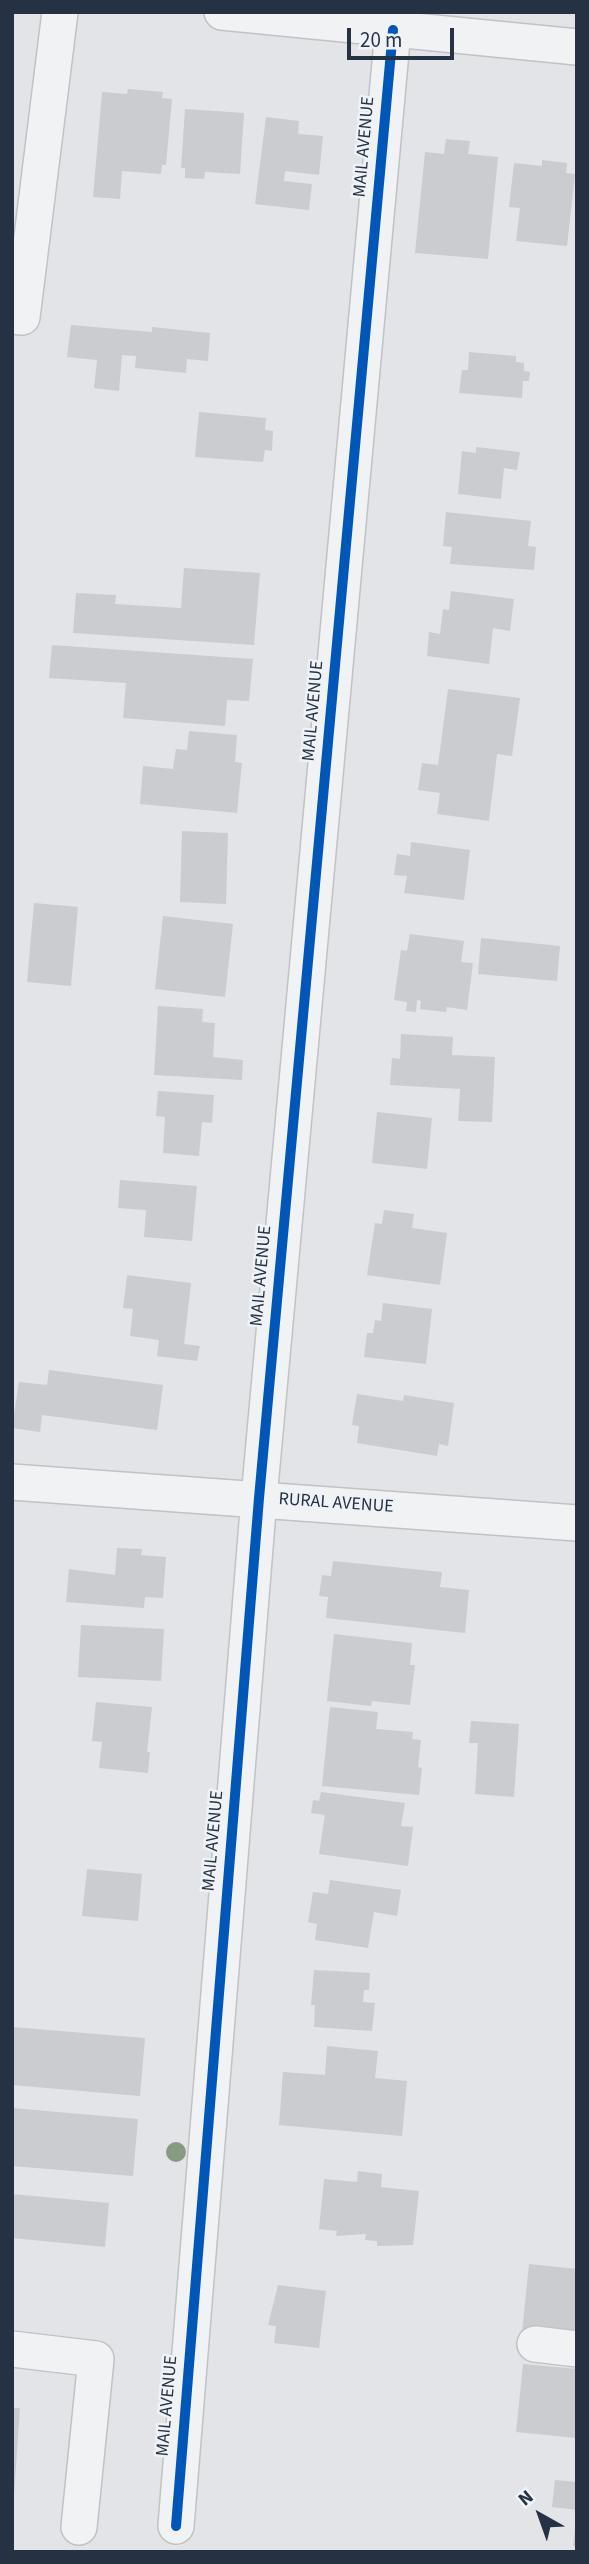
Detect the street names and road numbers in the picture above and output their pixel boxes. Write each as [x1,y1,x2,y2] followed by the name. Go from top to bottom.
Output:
[350,96,380,198] street label: MAIL AVENUE
[299,660,329,762] street label: MAIL AVENUE
[247,1225,277,1327] street label: MAIL AVENUE
[278,1489,394,1519] street label: RURAL AVENUE
[199,1790,229,1892] street label: MAIL AVENUE
[153,2355,183,2457] street label: MAIL AVENUE

